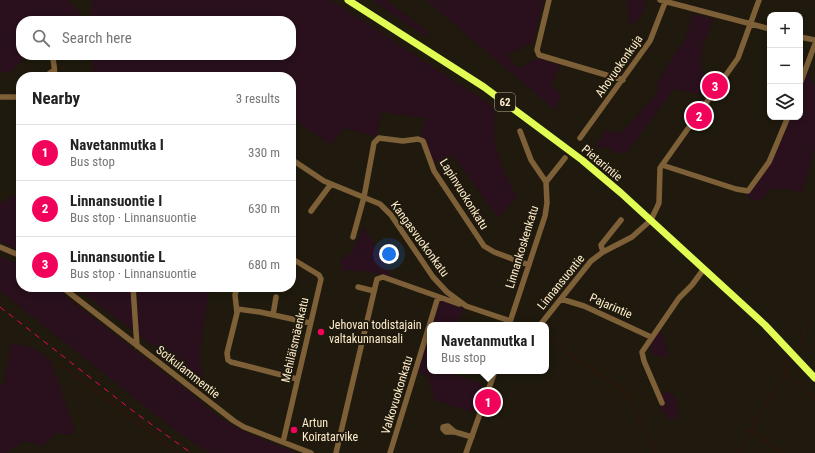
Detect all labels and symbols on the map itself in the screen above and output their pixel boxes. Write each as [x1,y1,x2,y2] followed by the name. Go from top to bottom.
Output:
[592,32,646,100] street label: Ahovuokonkuja
[702,71,728,101] pin: 3
[495,93,515,111] road number: 62
[686,101,712,131] pin: 2
[579,142,625,184] street label: Pietarintie
[437,156,491,232] street label: Lapinvuokonkatu
[388,198,452,280] street label: Kangasvuokonkatu
[503,204,541,290] street label: Linnankoskenkatu
[379,244,399,264] your location
[535,251,588,312] street label: Linnansuontie
[588,290,635,322] street label: Pajarintie
[278,296,312,384] street label: Mehiläismäenkatu
[329,318,422,346] place label: Jehovan todistajain valtakunnansali
[316,327,326,337] marker: Jehovan todistajain valtakunnansali
[153,343,223,401] street label: Sotkulammentie
[378,354,416,436] street label: Valkovuokonkatu
[475,387,501,417] pin: 1
[302,416,359,444] place label: Artun Koiratarvike
[289,425,299,435] marker: Artun Koiratarvike

